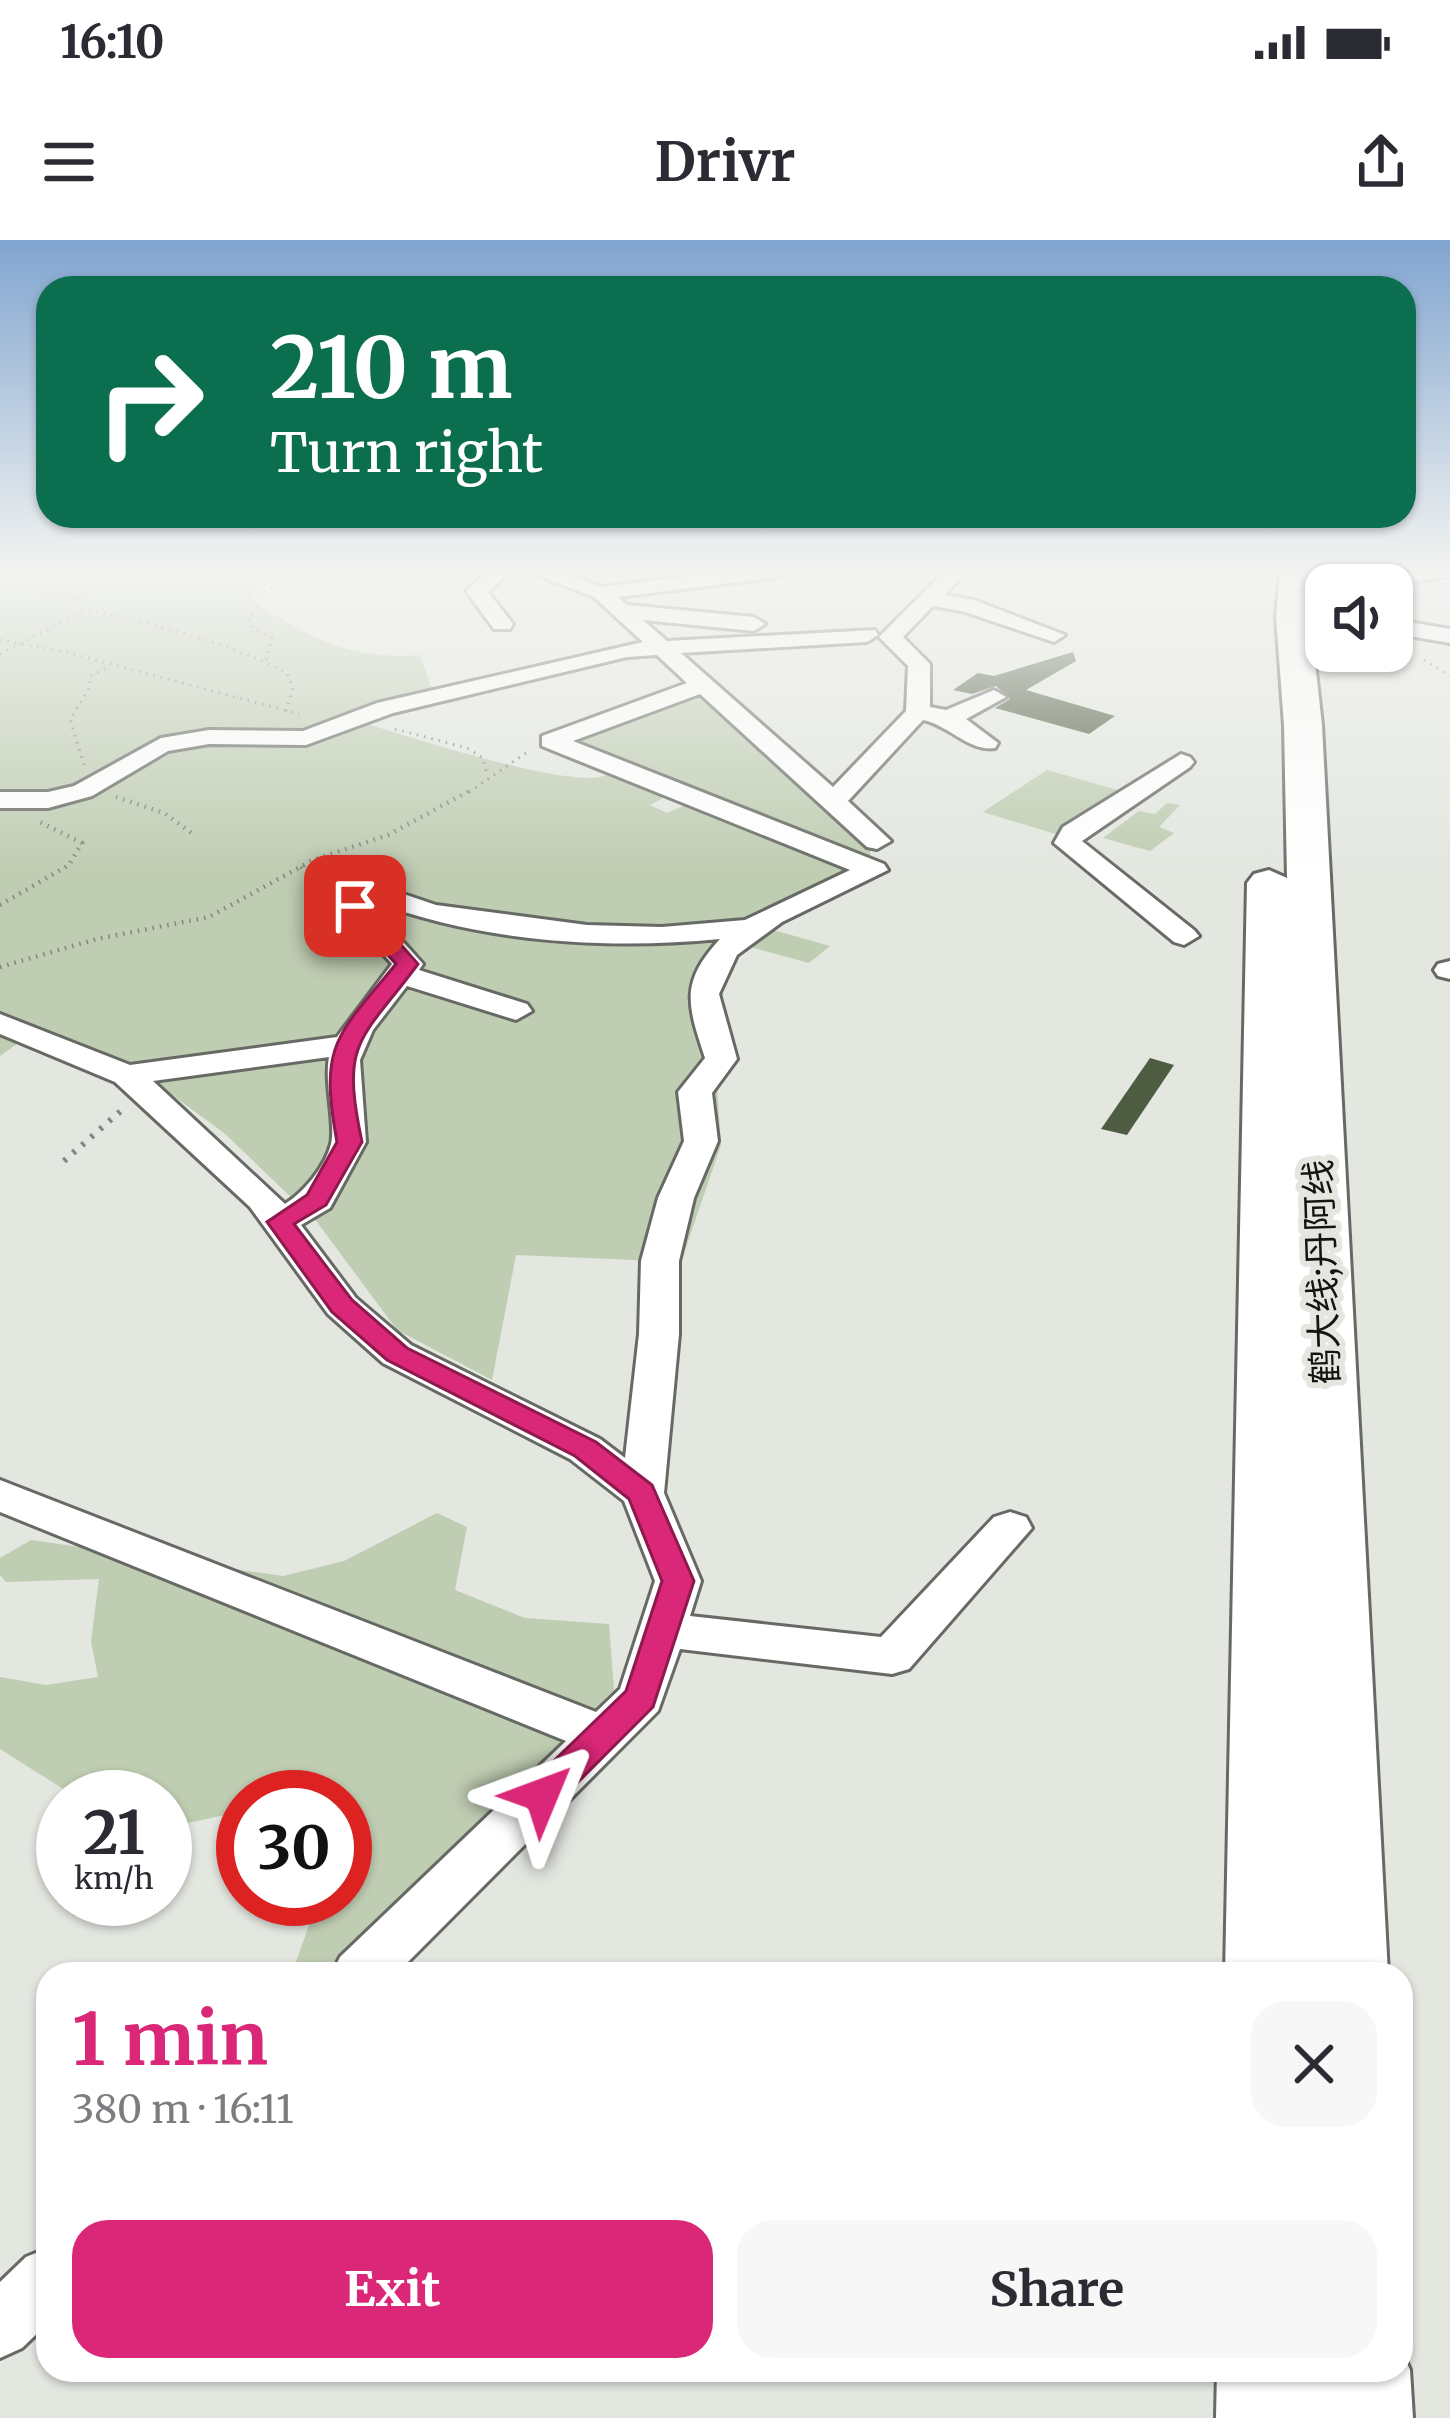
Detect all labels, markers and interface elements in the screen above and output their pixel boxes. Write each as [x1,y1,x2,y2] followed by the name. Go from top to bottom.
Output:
[60,14,165,70] text: 16:10
[655,128,795,196] text: Drivr
[36,129,102,195] icon: menu
[1348,129,1414,195] icon: share
[270,315,513,421] text: 210 m
[72,324,228,480] icon: right
[270,419,543,487] text: Turn right
[1305,564,1413,672] map controls
[1305,564,1413,672] button: sound
[304,855,406,957] pin
[322,873,388,939] icon: arrive
[1296,1159,1348,1385] street label: 鹤大线;丹阿线
[479,1732,605,1858] position arrow
[216,1770,372,1926] speed limit sign: 30
[83,1795,145,1870] text: 21
[74,1859,154,1897] text: km/h
[72,1994,268,2085] text: 1 min
[1251,2001,1377,2127] button: close
[72,2085,294,2134] text: 380 m · 16:11
[72,2220,713,2358] button: Exit
[737,2220,1377,2358] button: Share

